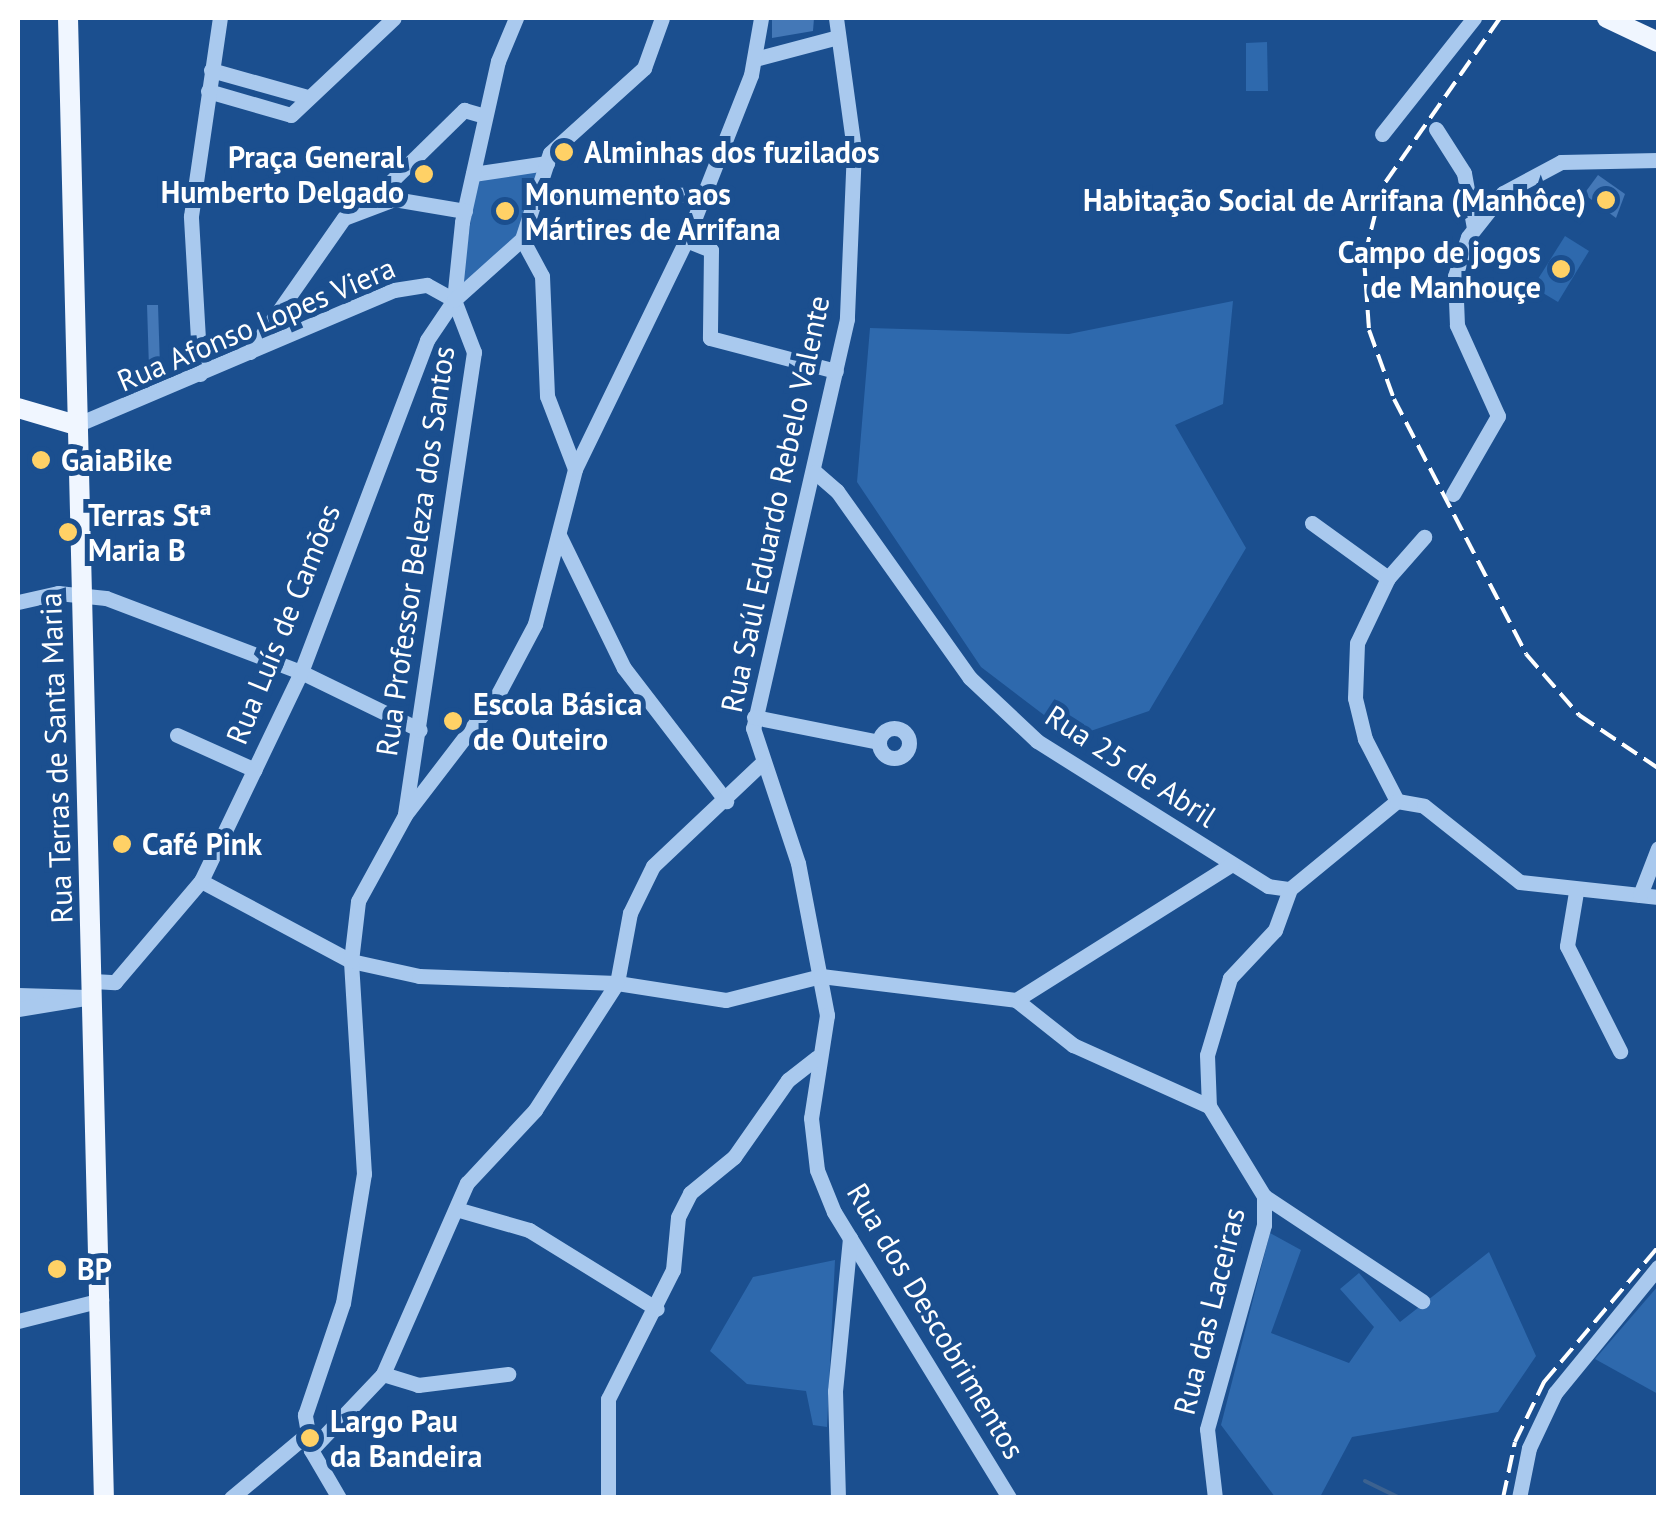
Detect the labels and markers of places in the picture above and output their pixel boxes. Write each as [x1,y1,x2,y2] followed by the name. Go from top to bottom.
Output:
[584,134,880,170] place label: Alminhas dos fuzilados
[161,139,404,210] place label: Praça General Humberto Delgado
[553,141,575,163] marker: Alminhas dos fuzilados
[413,163,435,185] marker: Praça General Humberto Delgado
[525,176,782,246] place label: Monumento aos Mártires de Arrifana
[1082,182,1586,218] place label: Habitação Social de Arrifana (Manhôce)
[1595,189,1617,211] marker: Habitação Social de Arrifana (Manhôce)
[494,200,516,222] marker: Monumento aos Mártires de Arrifana
[1338,234,1541,304] place label: Campo de jogos de Manhouçe
[1550,258,1572,280] marker: Campo de jogos de Manhouçe
[61,442,173,478] place label: GaiaBike
[30,449,52,471] marker: GaiaBike
[88,497,212,568] place label: Terras Stª Maria B
[57,521,79,543] marker: Terras Stª Maria B
[473,686,642,756] place label: Escola Básica de Outeiro
[442,710,464,732] marker: Escola Básica de Outeiro
[142,826,262,862] place label: Café Pink
[111,833,133,855] marker: Café Pink
[77,1251,112,1287] place label: BP
[46,1258,68,1280] marker: BP
[330,1403,482,1474] place label: Largo Pau da Bandeira
[299,1427,321,1449] marker: Largo Pau da Bandeira

